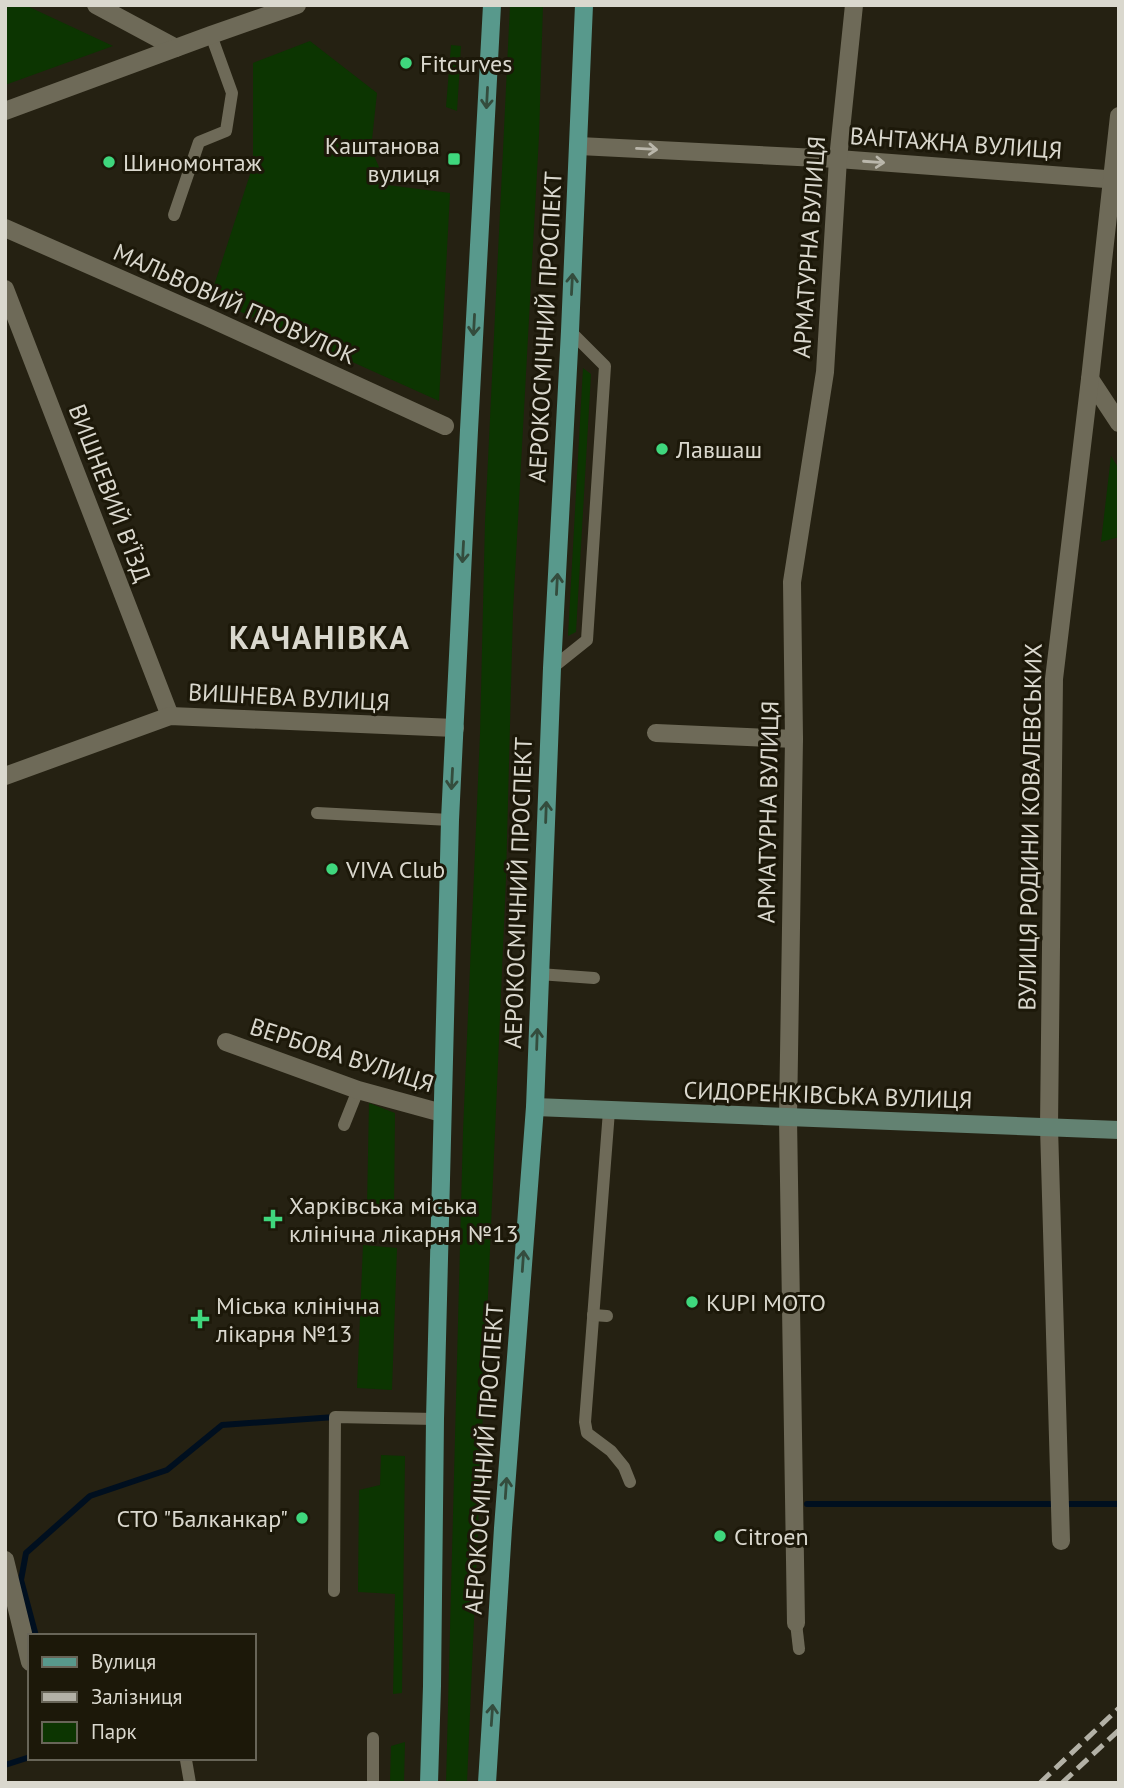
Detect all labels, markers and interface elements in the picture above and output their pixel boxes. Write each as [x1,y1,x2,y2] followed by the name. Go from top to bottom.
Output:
[420,48,512,79] place label: Fitcurves
[398,55,414,71] marker: Fitcurves
[480,86,493,109] one-way arrow
[849,120,1063,166] street label: ВАНТАЖНА ВУЛИЦЯ
[325,130,440,189] place label: Каштанова вулиця
[786,135,832,359] street label: АРМАТУРНА ВУЛИЦЯ
[635,143,658,156] one-way arrow
[123,147,262,178] place label: Шиномонтаж
[446,151,462,167] marker: Каштанова вулиця
[101,154,117,170] marker: Шиномонтаж
[862,155,885,168] one-way arrow
[521,171,569,483] street label: АЕРОКОСМІЧНИЙ ПРОСПЕКТ
[109,236,361,372] street label: МАЛЬВОВИЙ ПРОВУЛОК
[566,273,579,296] one-way arrow
[468,313,481,336] one-way arrow
[62,400,158,586] street label: ВИШНЕВИЙ В’ЇЗД
[675,434,762,465] place label: Лавшаш
[654,441,670,457] marker: Лавшаш
[456,540,469,563] one-way arrow
[550,573,563,596] one-way arrow
[229,616,411,658] district label: КАЧАНІВКА
[1011,643,1049,1011] street label: ВУЛИЦЯ РОДИНИ КОВАЛЕВСЬКИХ
[187,676,391,718] street label: ВИШНЕВА ВУЛИЦЯ
[751,700,785,924] street label: АРМАТУРНА ВУЛИЦЯ
[497,737,539,1049] street label: АЕРОКОСМІЧНИЙ ПРОСПЕКТ
[445,768,458,791] one-way arrow
[540,800,553,823] one-way arrow
[345,854,445,885] place label: VIVA Club
[324,861,340,877] marker: VIVA Club
[246,1011,438,1099] street label: ВЕРБОВА ВУЛИЦЯ
[530,1028,544,1051] one-way arrow
[683,1074,973,1116] street label: СИДОРЕНКІВСЬКА ВУЛИЦЯ
[289,1190,518,1249] place label: Харківська міська клінічна лікарня №13
[263,1209,283,1229] marker: Харківська міська клінічна лікарня №13
[517,1250,530,1273] one-way arrow
[706,1287,826,1318] place label: KUPI MOTO
[215,1290,380,1349] place label: Міська клінічна лікарня №13
[684,1294,700,1310] marker: KUPI MOTO
[458,1302,510,1616] street label: АЕРОКОСМІЧНИЙ ПРОСПЕКТ
[190,1309,210,1329] marker: Міська клінічна лікарня №13
[500,1477,513,1499] one-way arrow
[117,1503,288,1534] place label: СТО "Балканкар"
[294,1510,310,1526] marker: СТО "Балканкар"
[734,1521,809,1552] place label: Citroen
[712,1528,728,1544] marker: Citroen
[28,1634,256,1760] legend
[91,1648,156,1675] text: Вулиця
[91,1683,183,1710] text: Залізниця
[485,1703,498,1726] one-way arrow
[91,1718,137,1745] text: Парк

